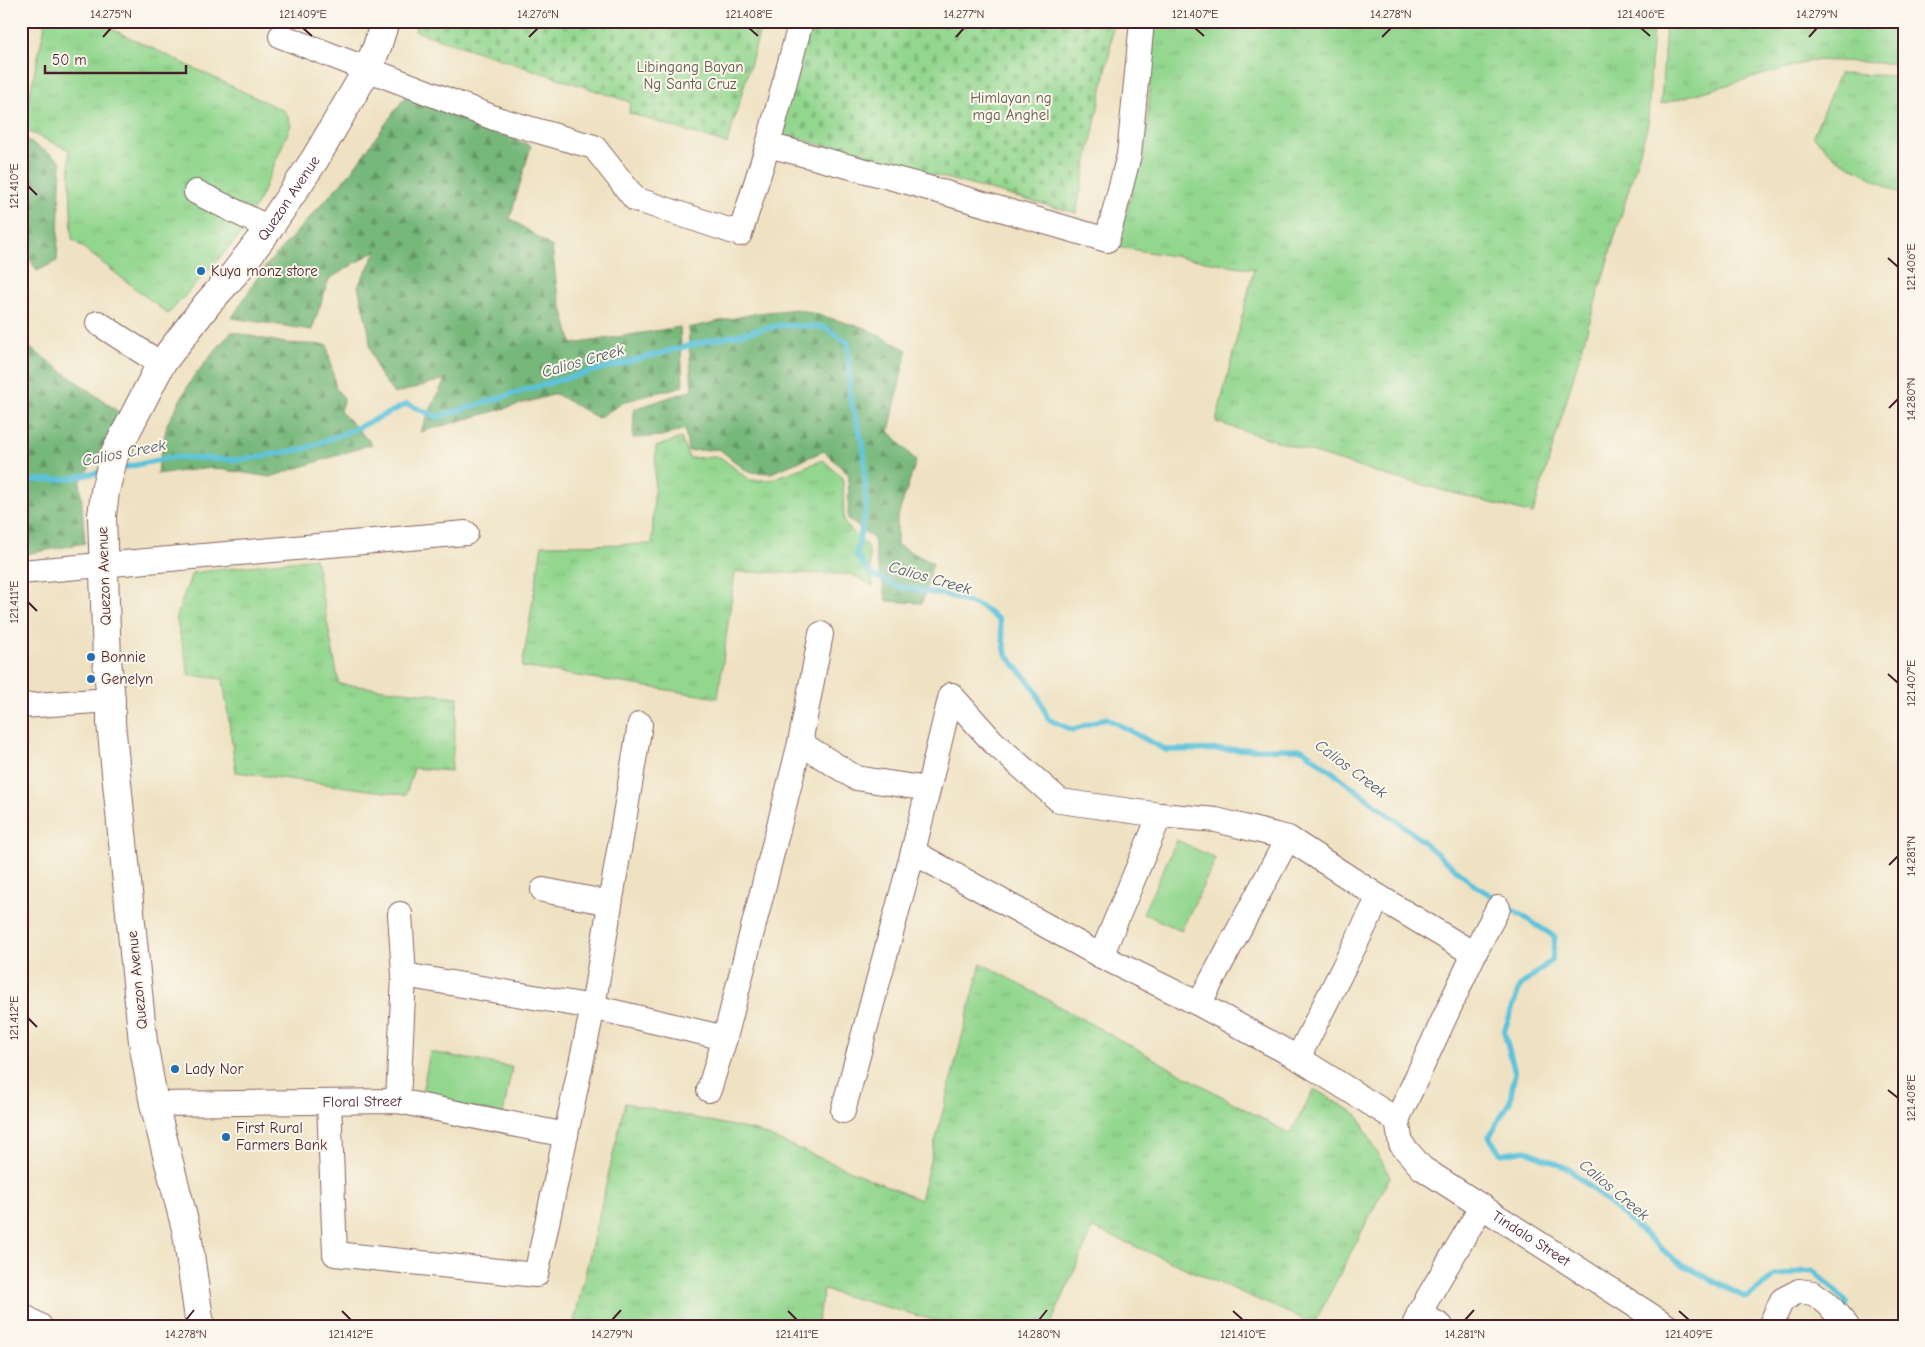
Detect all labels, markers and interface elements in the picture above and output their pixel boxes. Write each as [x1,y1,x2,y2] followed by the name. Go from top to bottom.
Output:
[90,7,132,21] text: 14.275°N
[279,7,327,21] text: 121.409°E
[517,7,559,21] text: 14.276°N
[725,7,773,21] text: 121.408°E
[944,7,984,21] text: 14.277°N
[1172,7,1218,21] text: 121.407°E
[1370,7,1412,21] text: 14.278°N
[1617,7,1665,21] text: 121.406°E
[1796,7,1838,21] text: 14.279°N
[45,42,186,74] scale bar
[52,51,87,69] text: 50 m
[636,58,744,93] park label: Libingang Bayan Ng Santa Cruz
[970,89,1052,124] park label: Himlayan ng mga Anghel
[253,152,324,244] street label: Quezon Avenue
[7,163,21,209] text: 121.410°E
[1904,243,1918,291] text: 121.406°E
[211,262,318,280] place label: Kuya monz store
[195,265,207,277] marker: Kuya monz store
[540,341,627,381] water label: Calios Creek
[1904,378,1918,421] text: 14.280°N
[80,436,168,470] water label: Calios Creek
[93,526,115,626] street label: Quezon Avenue
[887,558,974,598] water label: Calios Creek
[7,580,21,624] text: 121.411°E
[101,648,146,666] place label: Bonnie
[85,651,97,663] marker: Bonnie
[1904,660,1918,706] text: 121.407°E
[101,670,153,688] place label: Genelyn
[85,673,97,685] marker: Genelyn
[1312,736,1391,802] water label: Calios Creek
[1904,836,1918,876] text: 14.281°N
[123,929,151,1030] street label: Quezon Avenue
[7,996,21,1040] text: 121.412°E
[185,1060,243,1078] place label: Lady Nor
[169,1063,181,1075] marker: Lady Nor
[1904,1074,1918,1122] text: 121.408°E
[322,1092,404,1111] street label: Floral Street
[236,1119,328,1154] place label: First Rural Farmers Bank
[220,1131,232,1143] marker: First Rural Farmers Bank
[1576,1156,1653,1224] water label: Calios Creek
[1489,1207,1574,1270] street label: Tindalo Street
[165,1327,207,1341] text: 14.278°N
[329,1327,373,1341] text: 121.412°E
[591,1327,633,1341] text: 14.279°N
[775,1327,819,1341] text: 121.411°E
[1018,1327,1061,1341] text: 14.280°N
[1220,1327,1266,1341] text: 121.410°E
[1445,1327,1485,1341] text: 14.281°N
[1665,1327,1713,1341] text: 121.409°E

